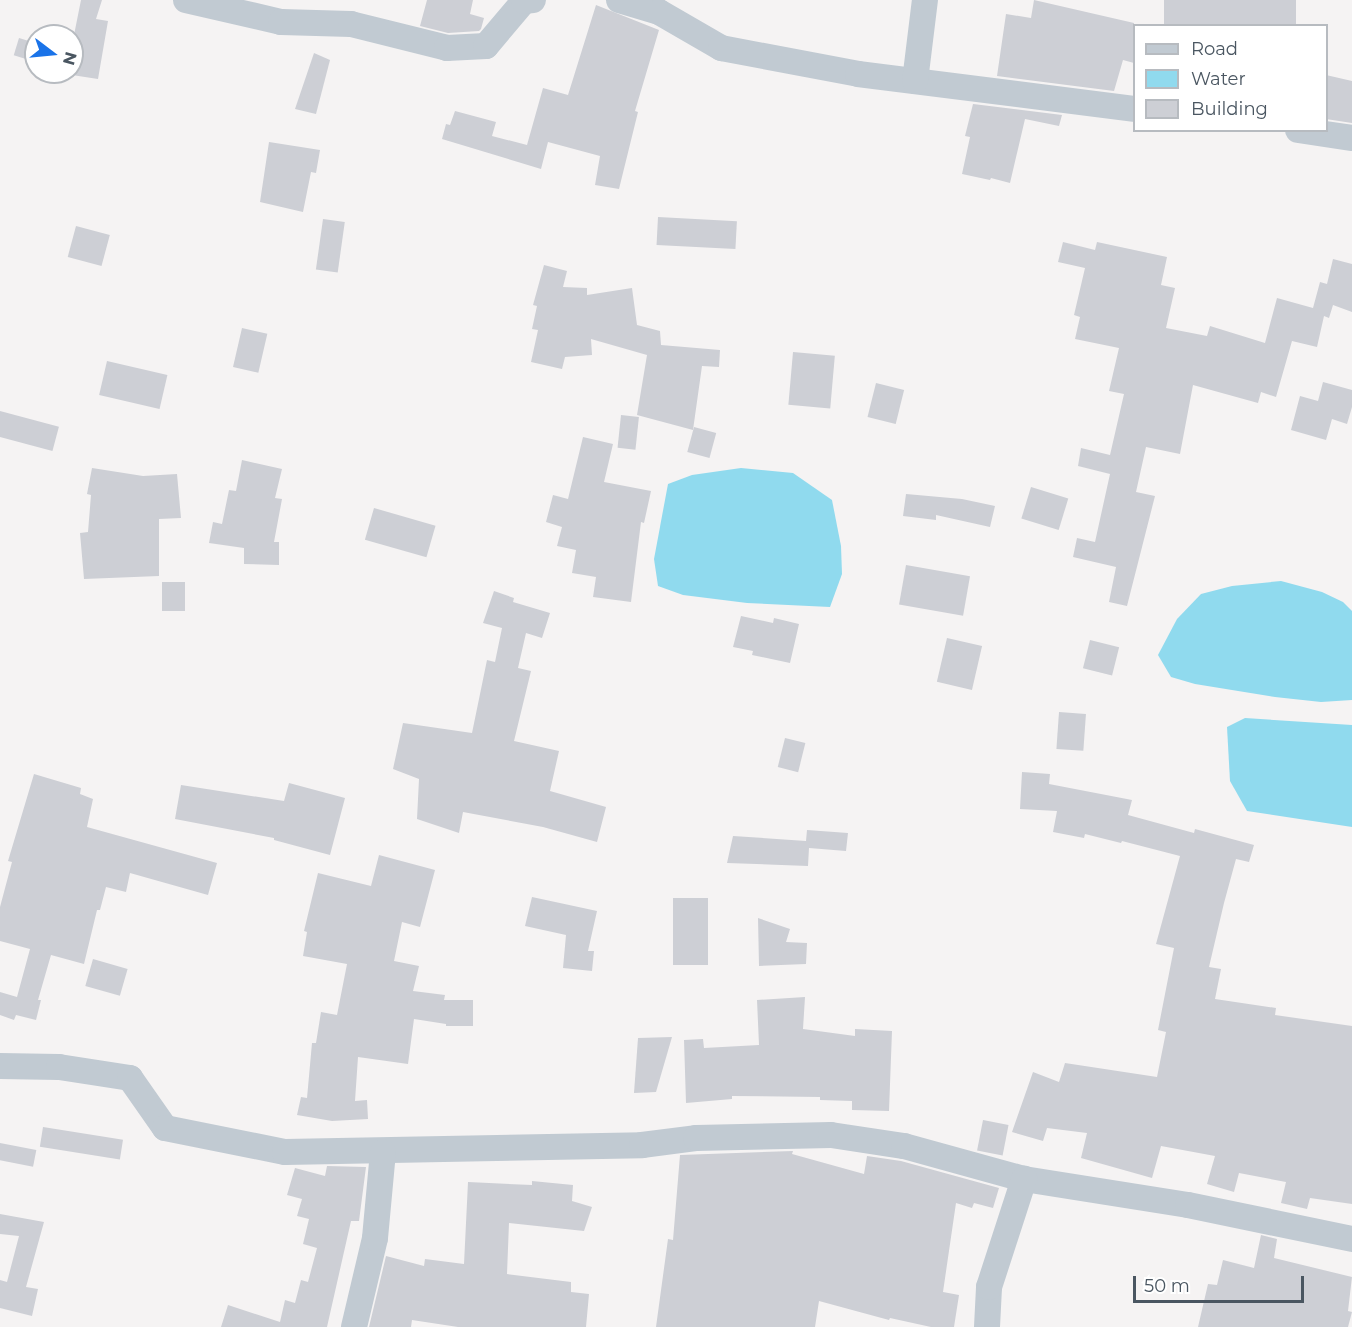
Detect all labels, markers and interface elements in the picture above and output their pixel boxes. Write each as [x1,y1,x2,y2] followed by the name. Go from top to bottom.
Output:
[24,24,84,84] north arrow
[1133,24,1328,132] legend
[1191,38,1238,60] text: Road
[59,50,81,67] text: N
[1191,68,1246,90] text: Water
[1191,98,1268,120] text: Building
[1136,1264,1307,1302] scale bar
[1144,1275,1190,1297] text: 50 m

